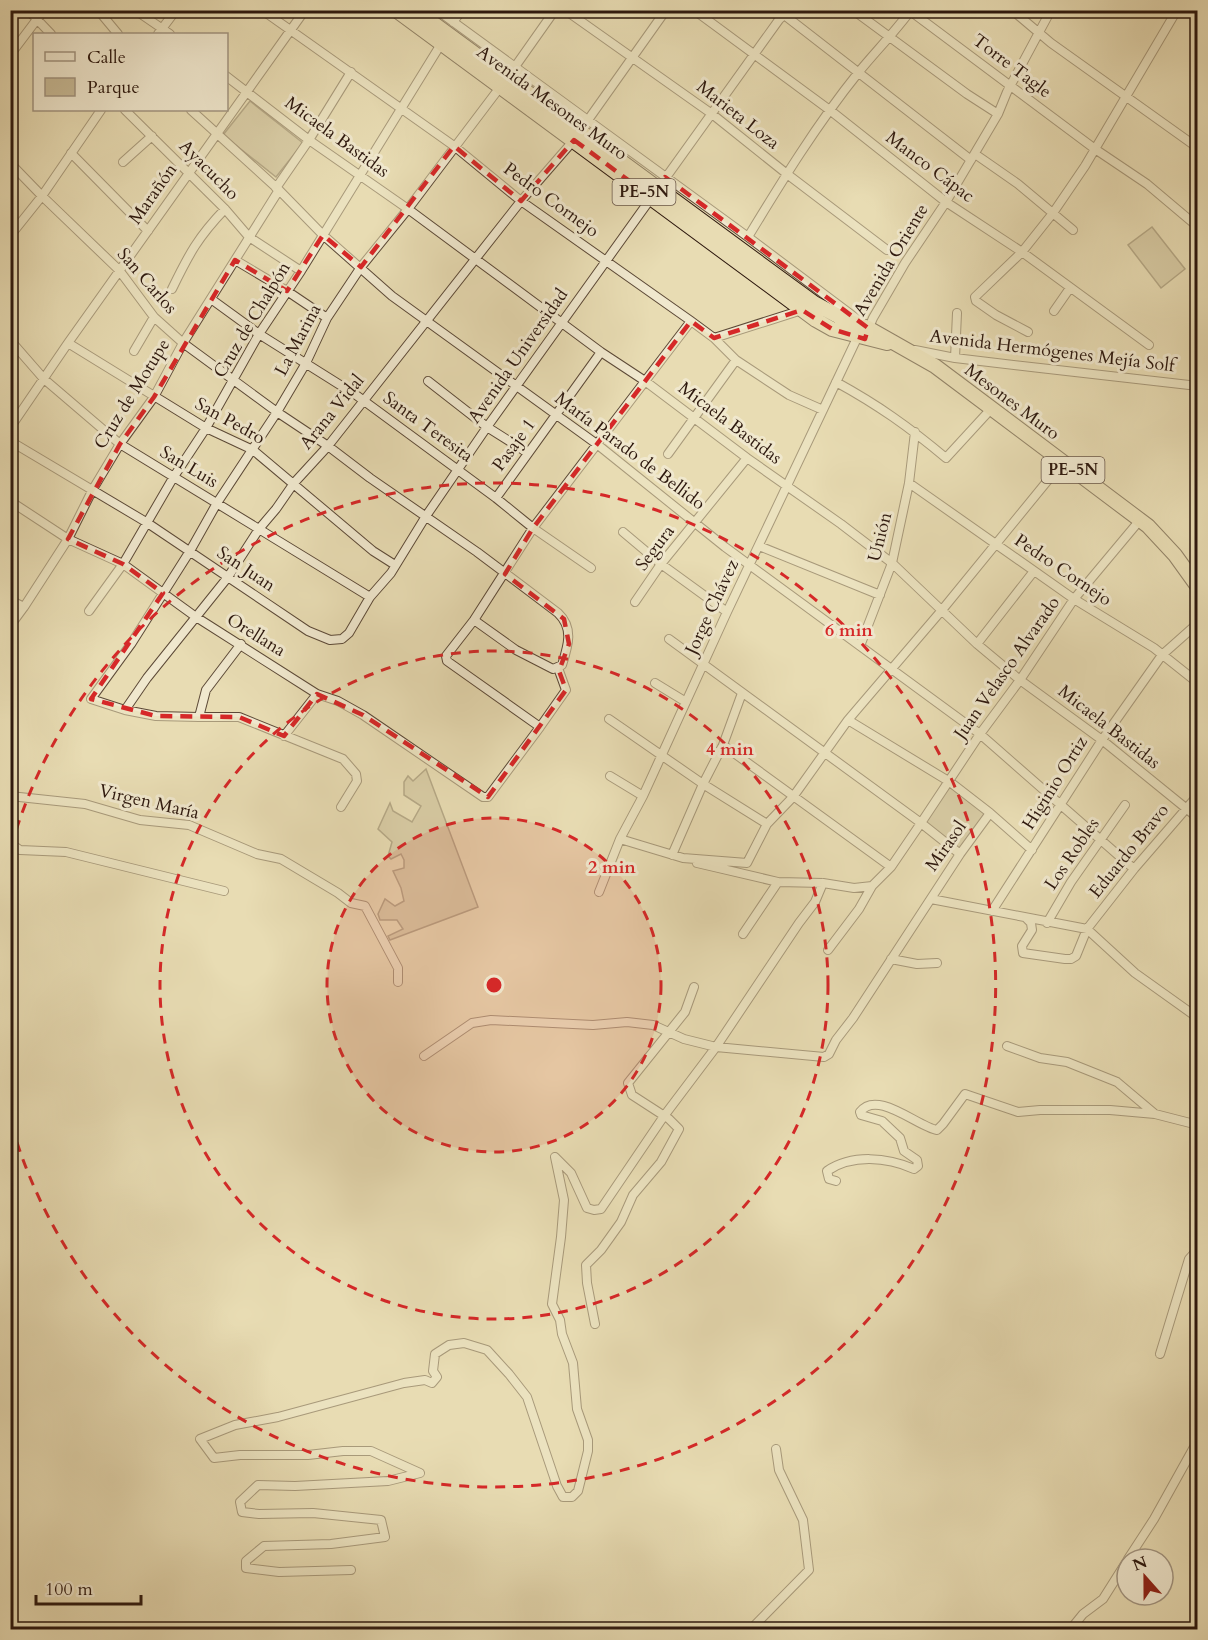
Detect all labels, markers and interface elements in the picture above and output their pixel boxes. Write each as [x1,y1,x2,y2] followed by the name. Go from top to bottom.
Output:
[967,28,1057,104] street label: Torre Tagle
[33,33,228,111] legend
[471,40,633,166] street label: Avenida Mesones Muro
[87,45,126,70] text: Calle
[87,75,140,100] text: Parque
[691,75,785,156] street label: Marieta Loza
[280,91,394,183] street label: Micaela Bastidas
[881,125,979,209] street label: Manco Cápac
[173,134,245,206] street label: Ayacucho
[498,157,604,243] street label: Pedro Cornejo
[123,158,184,230] street label: Marañón
[612,179,676,205] road number: PE-5N
[848,199,934,321] street label: Avenida Oriente
[111,242,183,320] street label: San Carlos
[207,257,297,383] street label: Cruz de Chalpón
[462,283,574,428] street label: Avenida Universidad
[269,300,327,380] street label: La Marina
[928,324,1179,379] street label: Avenida Hermógenes Mejía Solf
[88,334,176,454] street label: Cruz de Motupe
[959,358,1065,446] street label: Mesones Muro
[294,369,370,455] street label: Arana Vidal
[673,376,787,470] street label: Micaela Bastidas
[378,386,478,468] street label: Santa Teresita
[550,386,711,516] street label: María Parado de Bellido
[190,392,270,451] street label: San Pedro
[486,414,542,476] street label: Pasaje 1
[155,440,223,494] street label: San Luis
[1042,457,1104,483] road number: PE-5N
[862,509,898,564] street label: Unión
[630,520,681,576] street label: Segura
[1009,528,1117,612] street label: Pedro Cornejo
[212,540,281,598] street label: San Juan
[678,555,745,661] street label: Jorge Chávez
[946,591,1066,747] street label: Juan Velasco Alvarado
[222,607,290,663] street label: Orellana
[825,618,873,643] text: 6 min
[1053,679,1165,775] street label: Micaela Bastidas
[1016,731,1094,835] street label: Higinio Ortiz
[706,737,754,762] text: 4 min
[96,778,202,826] street label: Virgen María
[1083,798,1175,903] street label: Eduardo Bravo
[1039,813,1105,895] street label: Los Robles
[919,815,973,876] street label: Mirasol
[588,855,636,880] text: 2 min
[484,975,504,995] centre of rings
[1115,1547,1175,1607] north arrow
[1130,1551,1151,1577] text: N
[36,1568,141,1606] scale bar
[45,1577,93,1602] text: 100 m

